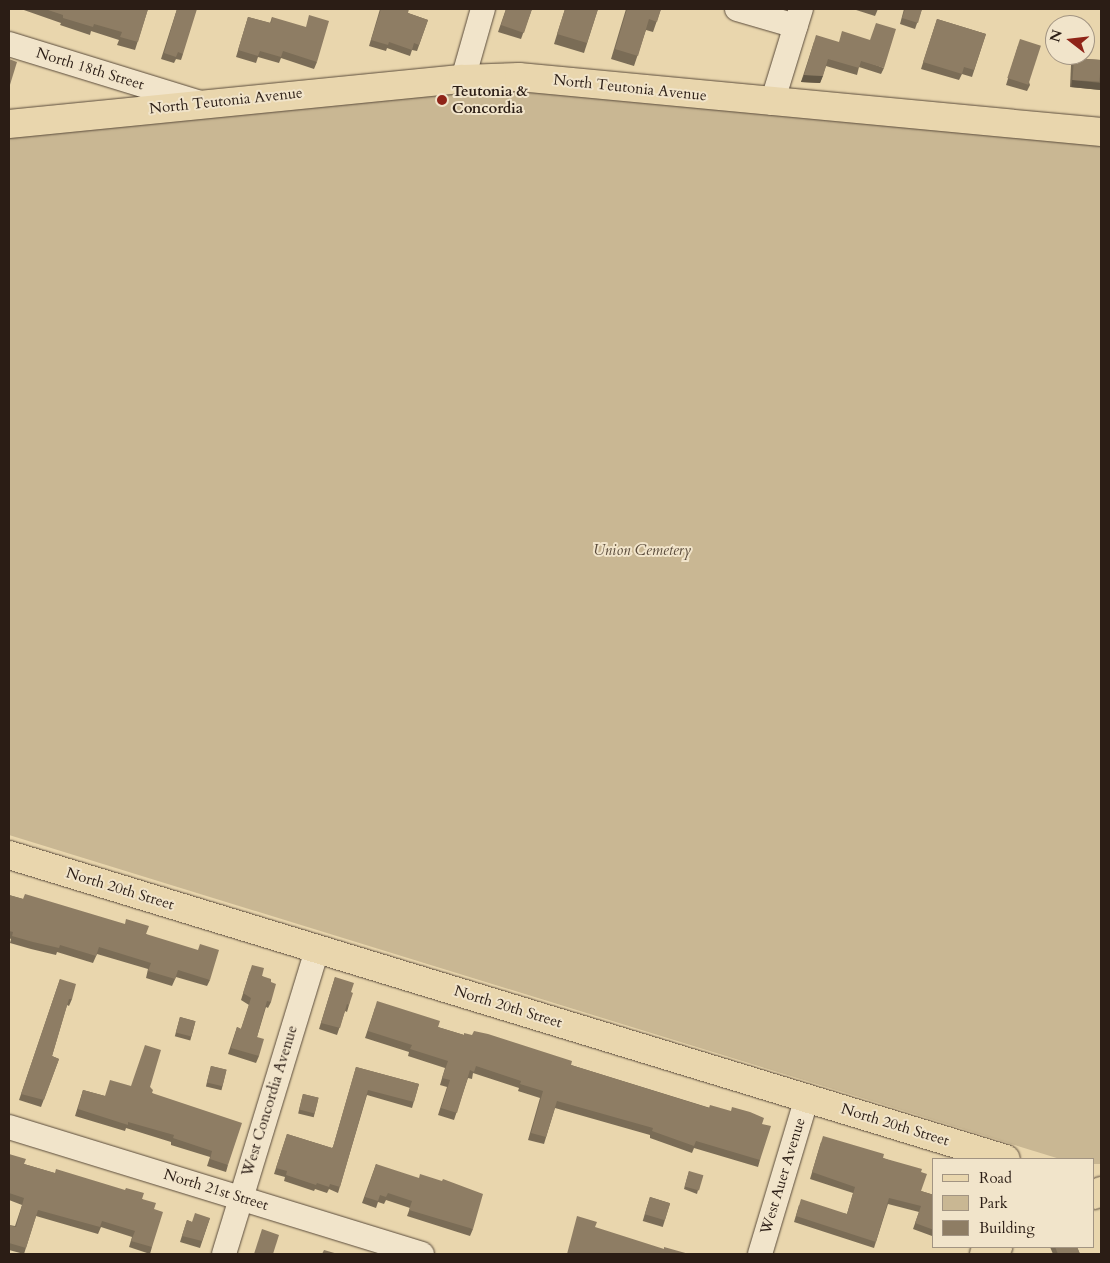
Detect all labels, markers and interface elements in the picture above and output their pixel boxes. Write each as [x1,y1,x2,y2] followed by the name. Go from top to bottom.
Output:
[1045,15,1095,65] north arrow
[1045,28,1067,44] text: N
[34,44,146,94] street label: North 18th Street
[552,71,708,105] street label: North Teutonia Avenue
[452,82,528,117] place label: Teutonia & Concordia
[148,84,304,118] street label: North Teutonia Avenue
[436,94,448,106] marker: Teutonia & Concordia
[593,542,691,560] park label: Union Cemetery
[64,864,176,914] street label: North 20th Street
[452,982,564,1032] street label: North 20th Street
[238,1023,302,1179] street label: West Concordia Avenue
[839,1100,951,1150] street label: North 20th Street
[757,1116,809,1236] street label: West Auer Avenue
[932,1158,1095,1248] legend
[161,1166,271,1214] street label: North 21st Street
[979,1168,1012,1188] text: Road
[979,1193,1008,1213] text: Park
[979,1218,1035,1238] text: Building

